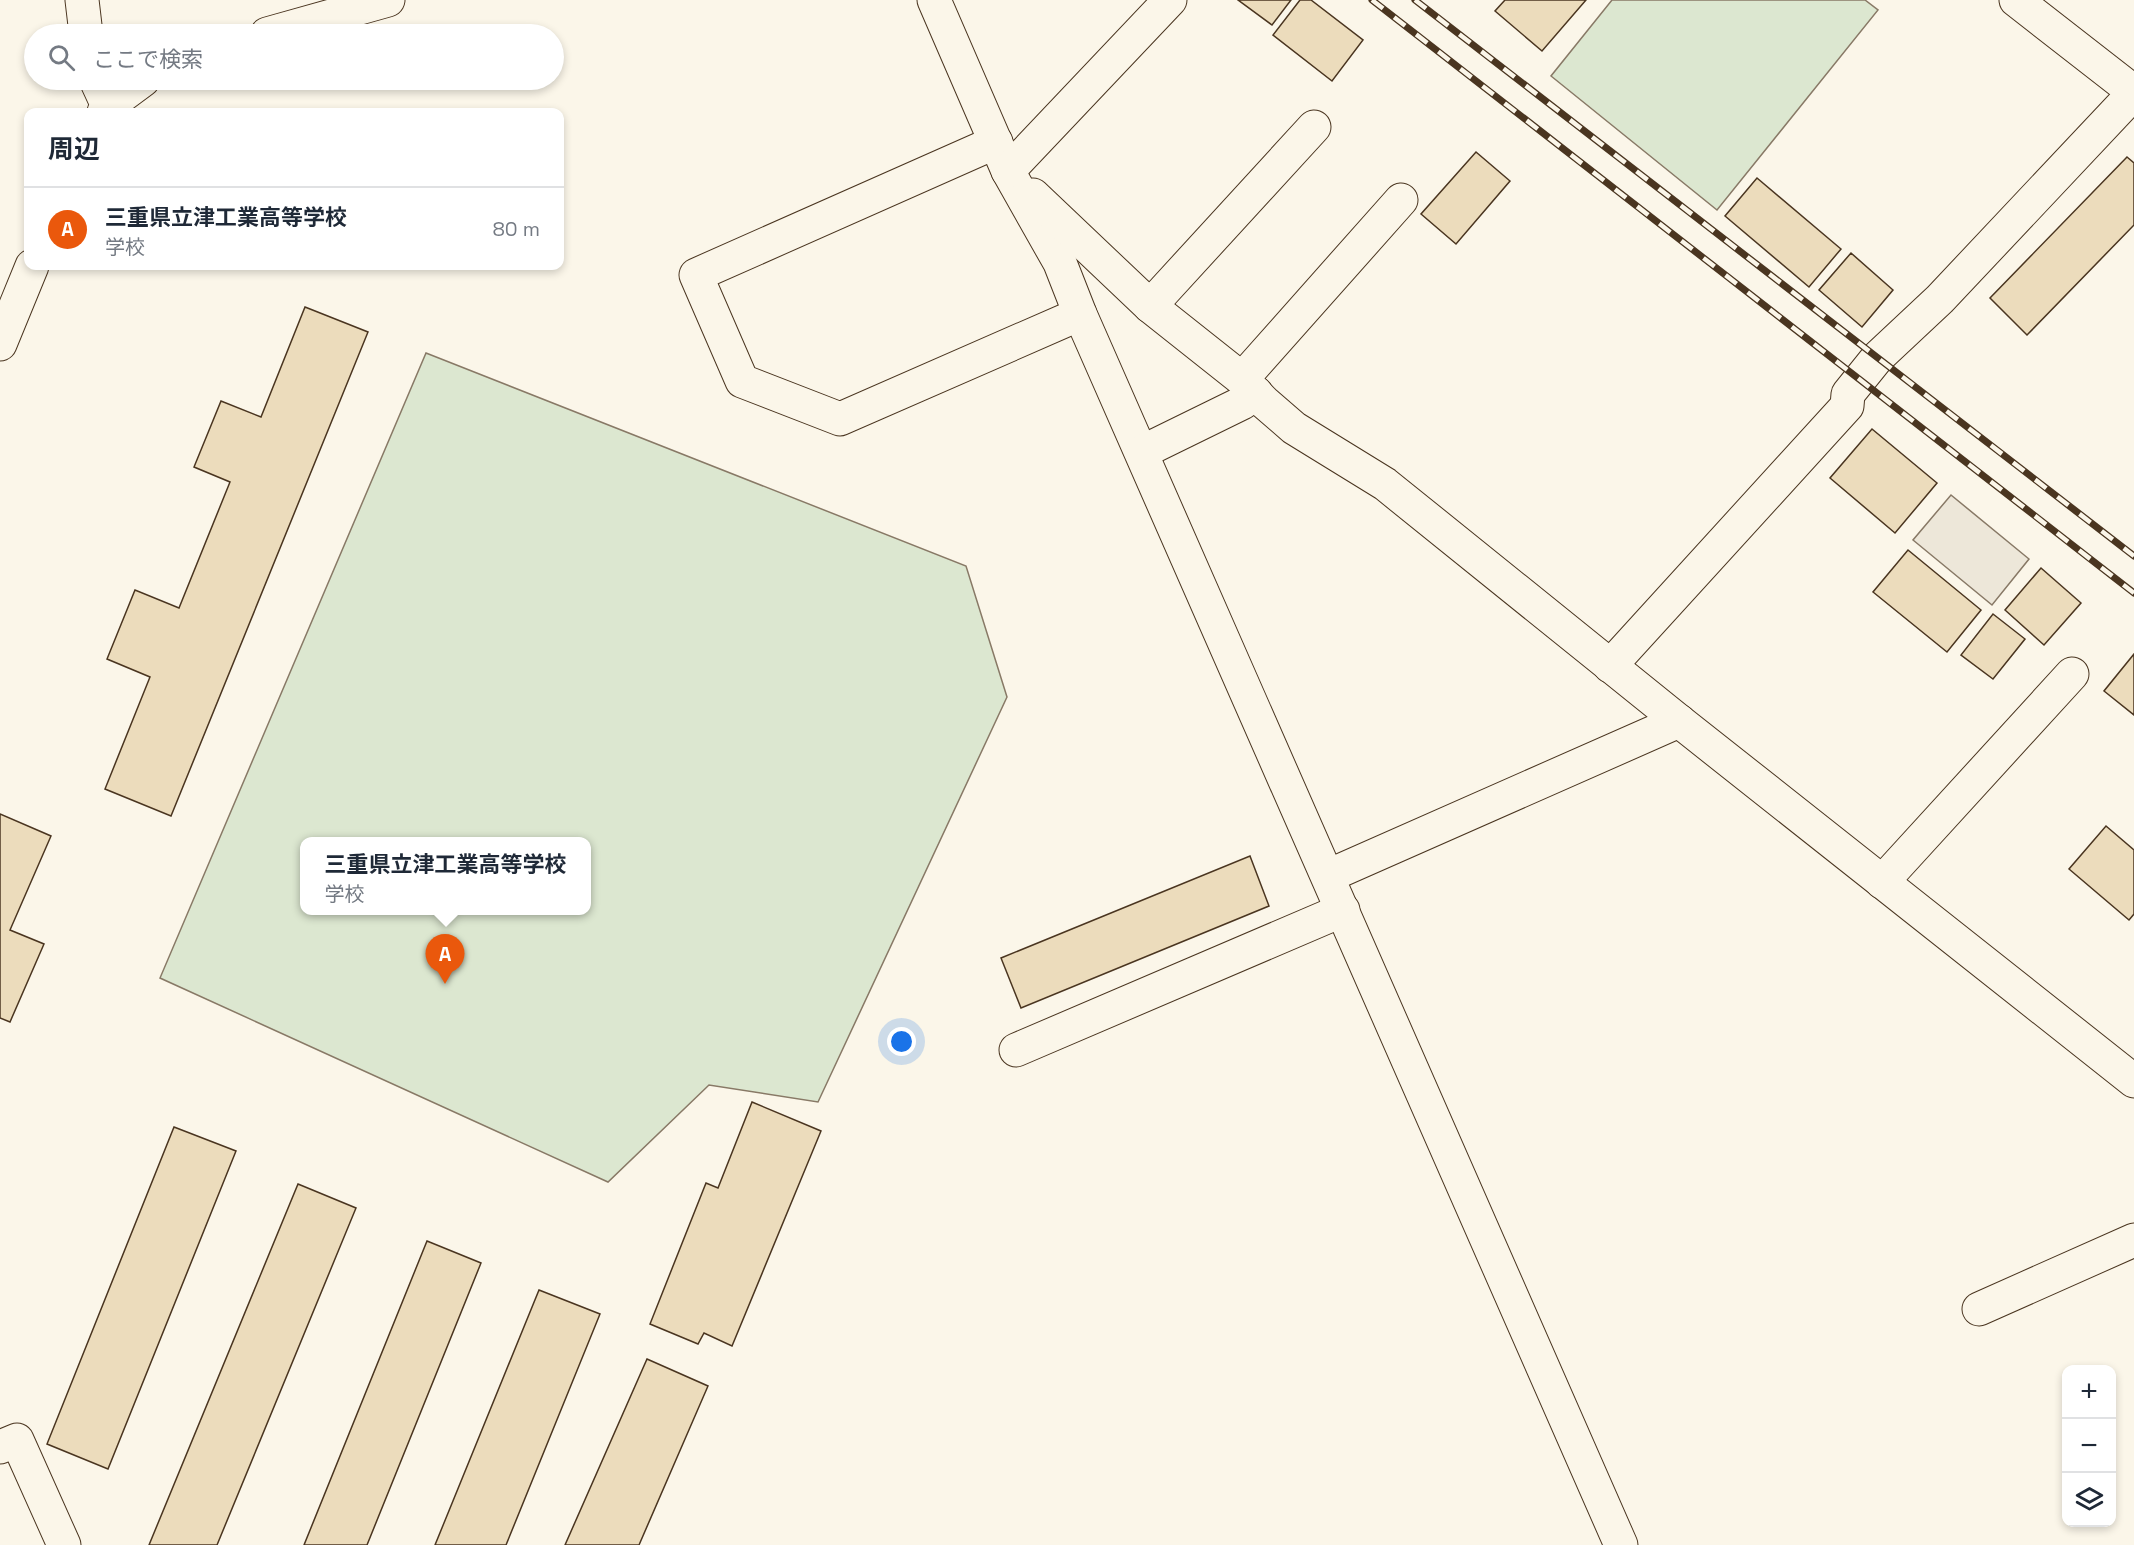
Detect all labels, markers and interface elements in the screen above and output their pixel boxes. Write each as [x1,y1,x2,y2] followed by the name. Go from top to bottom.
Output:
[24,24,564,90] search box
[45,41,78,74] icon: search
[93,45,203,73] text: ここで検索
[48,132,100,166] text: 周辺
[105,203,347,231] text: 三重県立津工業高等学校
[61,216,74,242] text: A
[492,216,540,242] text: 80 m
[105,234,145,260] text: 学校
[300,837,591,915] popup
[324,850,567,878] text: 三重県立津工業高等学校
[324,881,364,907] text: 学校
[426,934,464,984] pin: A
[887,1027,916,1056] your location
[2062,1365,2116,1527] map controls
[2062,1365,2116,1419] button: +
[2062,1419,2116,1473] button: −
[2062,1473,2116,1527] button: layers

